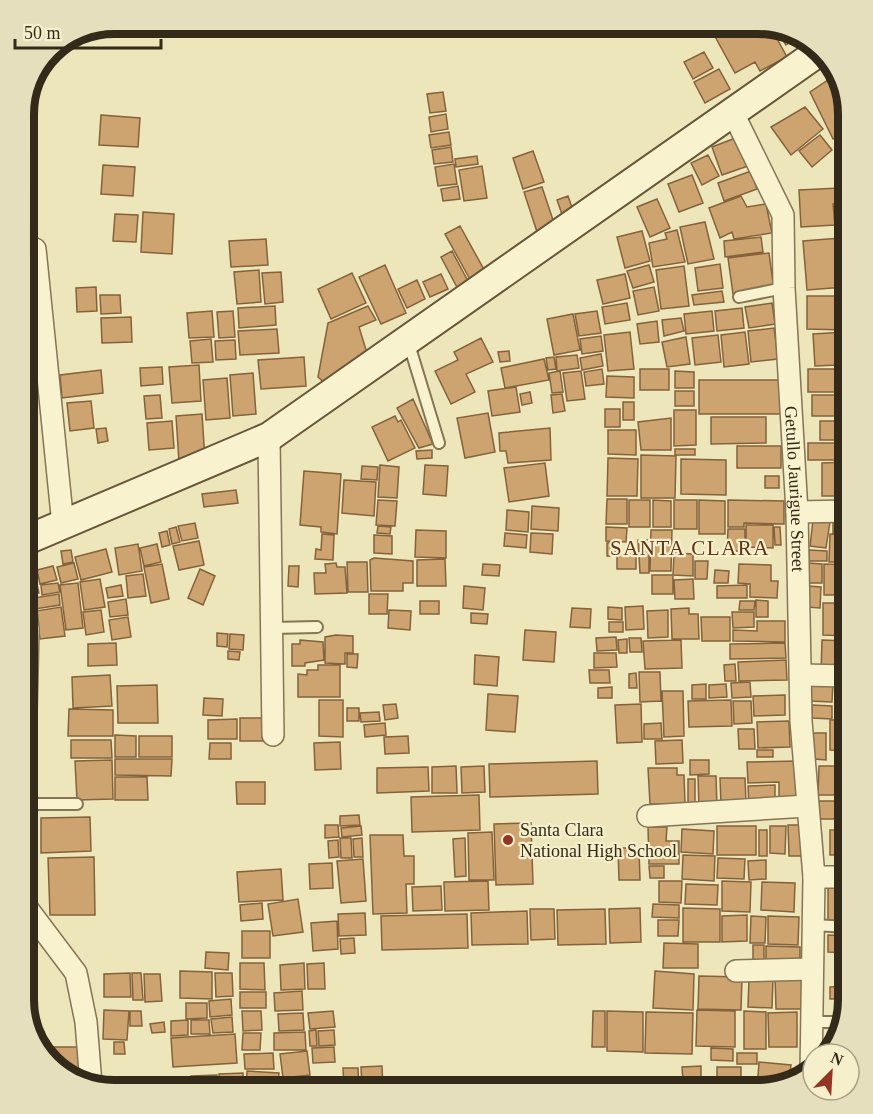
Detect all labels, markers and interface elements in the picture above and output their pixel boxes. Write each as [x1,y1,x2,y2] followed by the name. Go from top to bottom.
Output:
[15,12,160,50] scale bar
[24,23,61,43] text: 50 m
[781,405,808,572] street label: Getullo Jaurigue Street
[610,536,770,560] district label: SANTA CLARA
[520,820,677,861] place label: Santa Clara National High School
[501,833,515,847] marker: Santa Clara National High School
[801,1042,861,1102] north arrow
[828,1049,846,1069] text: N

